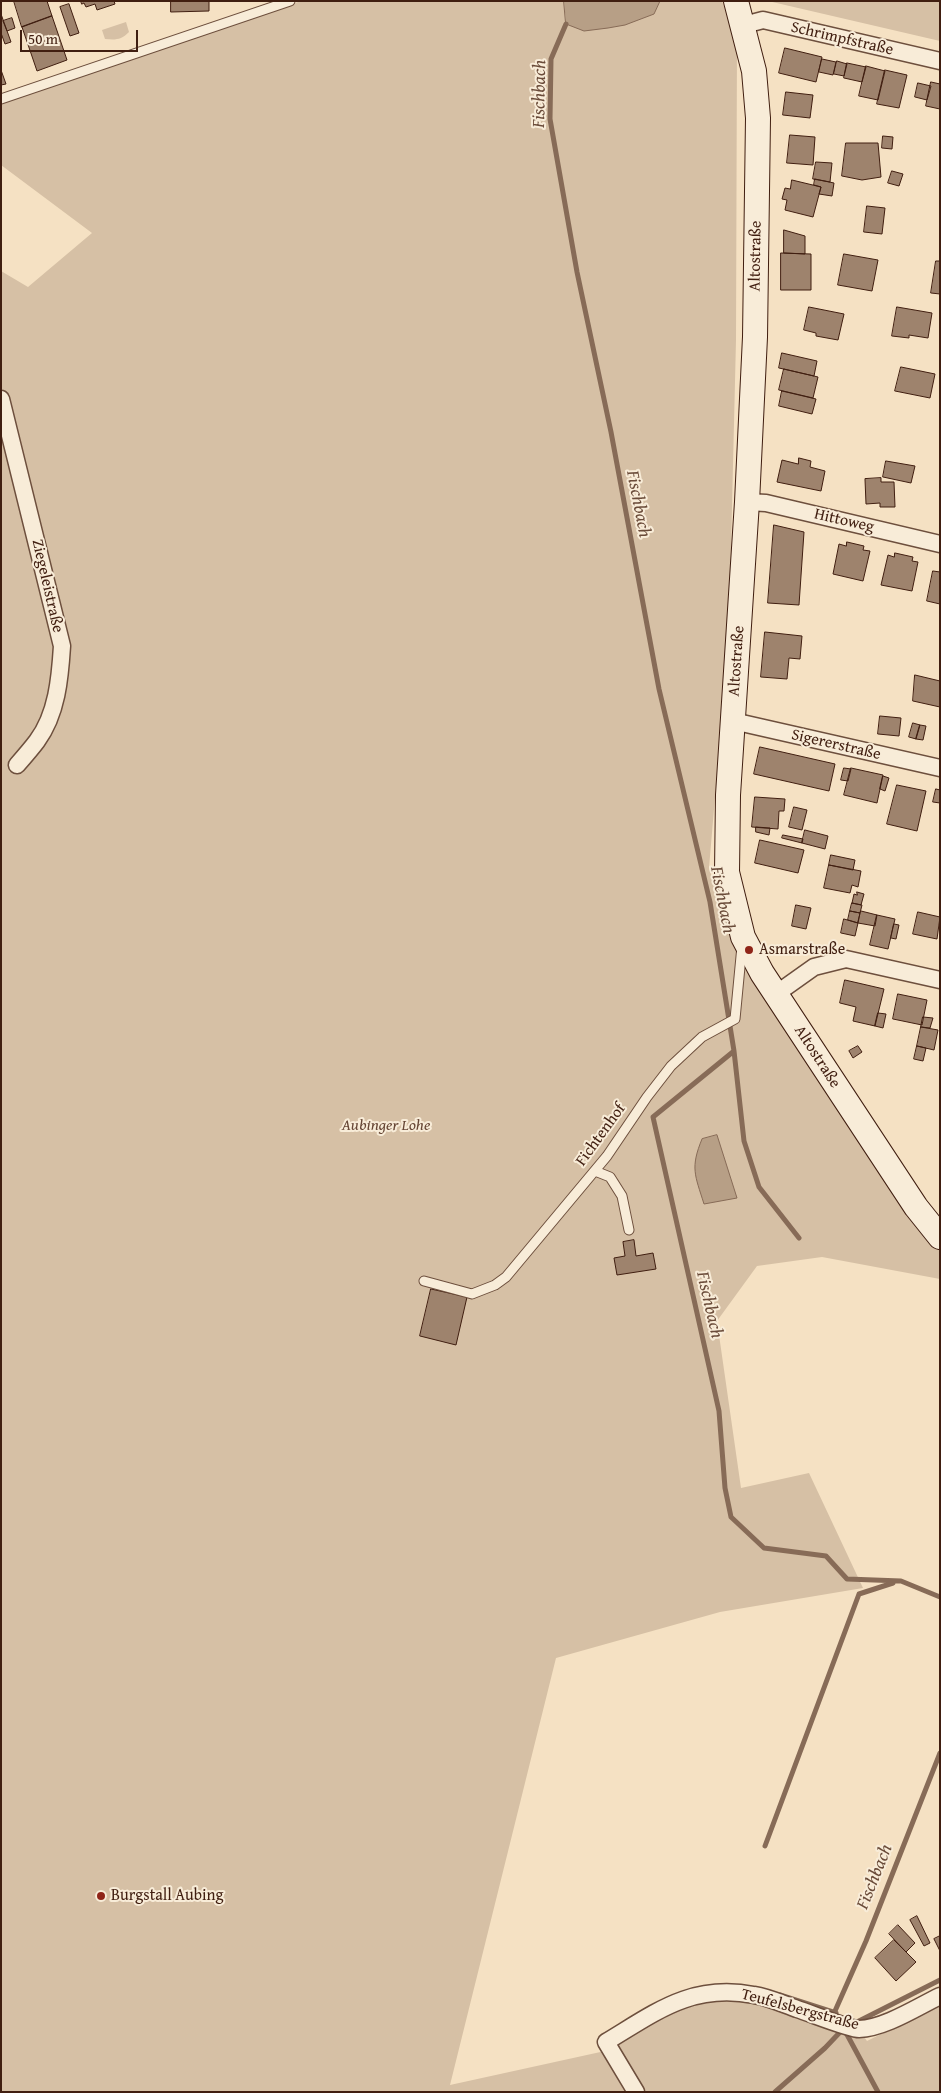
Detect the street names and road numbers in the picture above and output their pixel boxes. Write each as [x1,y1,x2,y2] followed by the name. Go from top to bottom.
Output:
[789,18,895,60] street label: Schrimpfstraße
[746,220,766,292] street label: Altostraße
[812,505,876,537] street label: Hittoweg
[27,537,67,635] street label: Ziegeleistraße
[725,625,749,697] street label: Altostraße
[789,725,883,765] street label: Sigererstraße
[790,1022,844,1092] street label: Altostraße
[572,1100,630,1170] street label: Fichtenhof
[739,1985,861,2035] street label: Teufelsbergstraße

